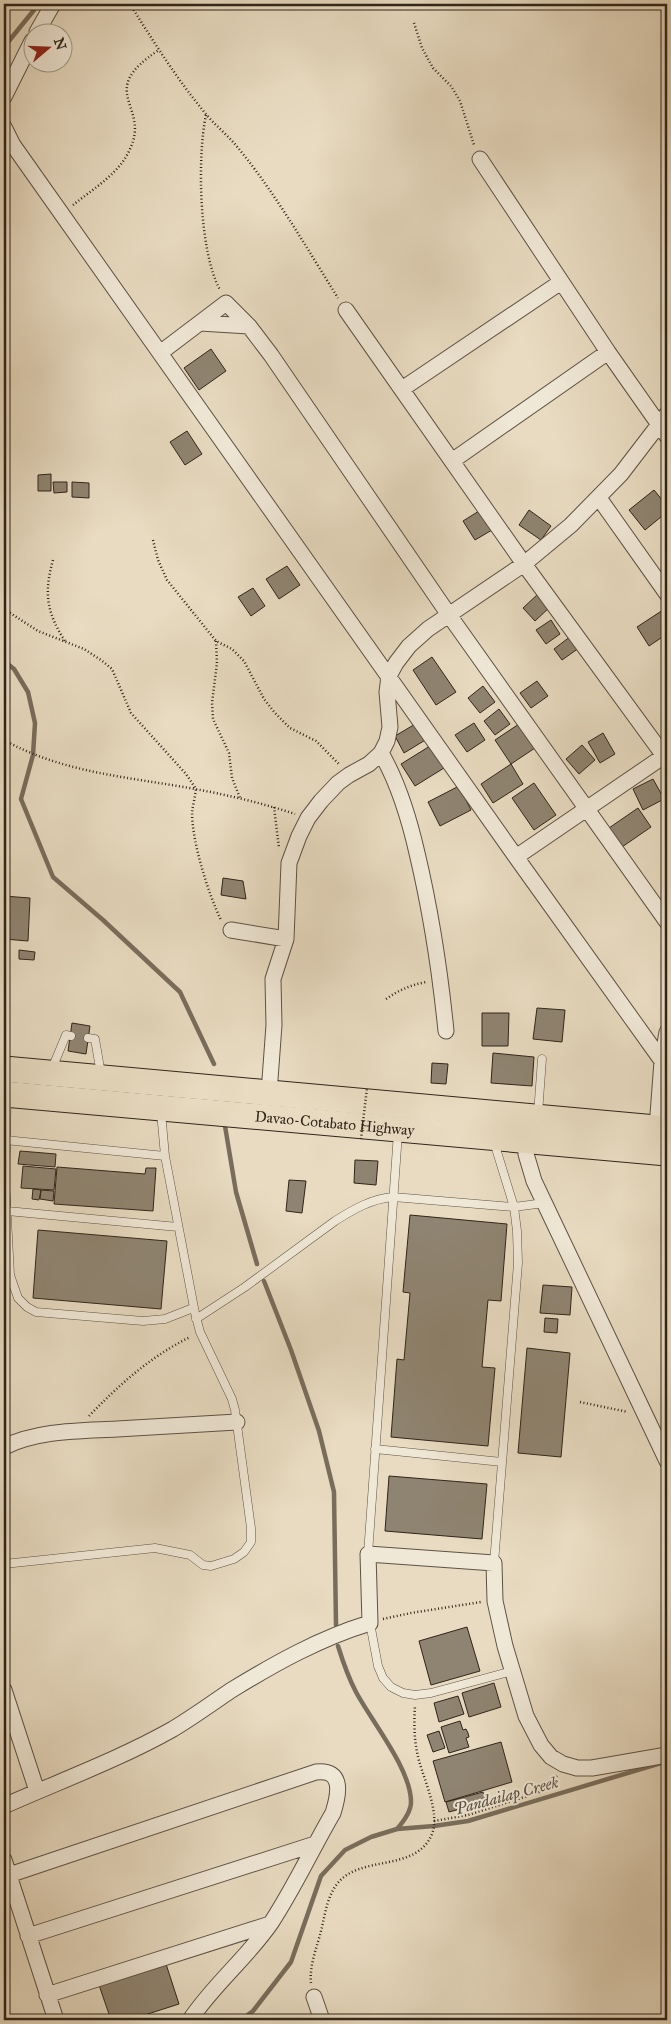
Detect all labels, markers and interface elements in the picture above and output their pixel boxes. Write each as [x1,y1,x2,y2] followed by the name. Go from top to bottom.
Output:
[22,22,72,72] north arrow
[50,36,70,52] text: N
[254,1107,416,1140] street label: Davao-Cotabato Highway
[452,1772,561,1819] water label: Pandailap Creek

